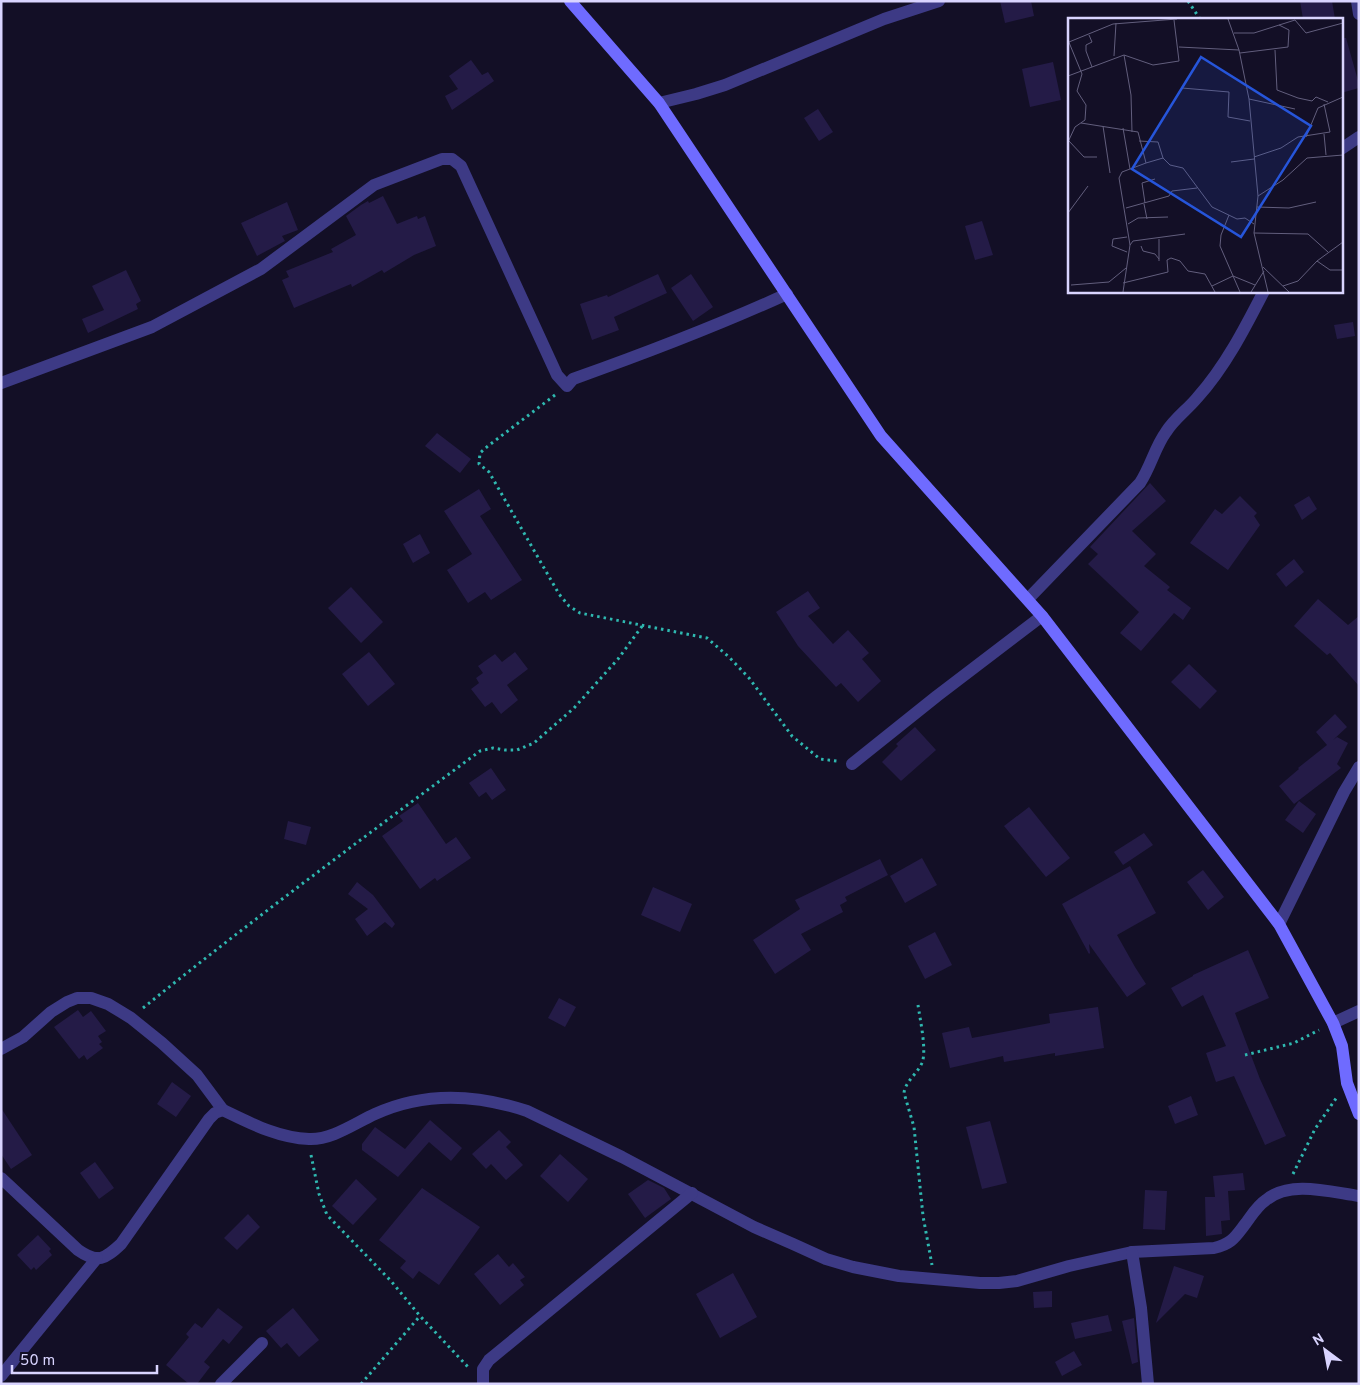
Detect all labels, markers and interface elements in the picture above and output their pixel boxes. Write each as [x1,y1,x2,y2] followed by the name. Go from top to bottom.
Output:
[1068,18,1342,292] inset map
[1300,1325,1350,1375] north arrow
[1310,1330,1328,1350] text: N
[12,1342,158,1374] scale bar
[20,1352,55,1371] text: 50 m

